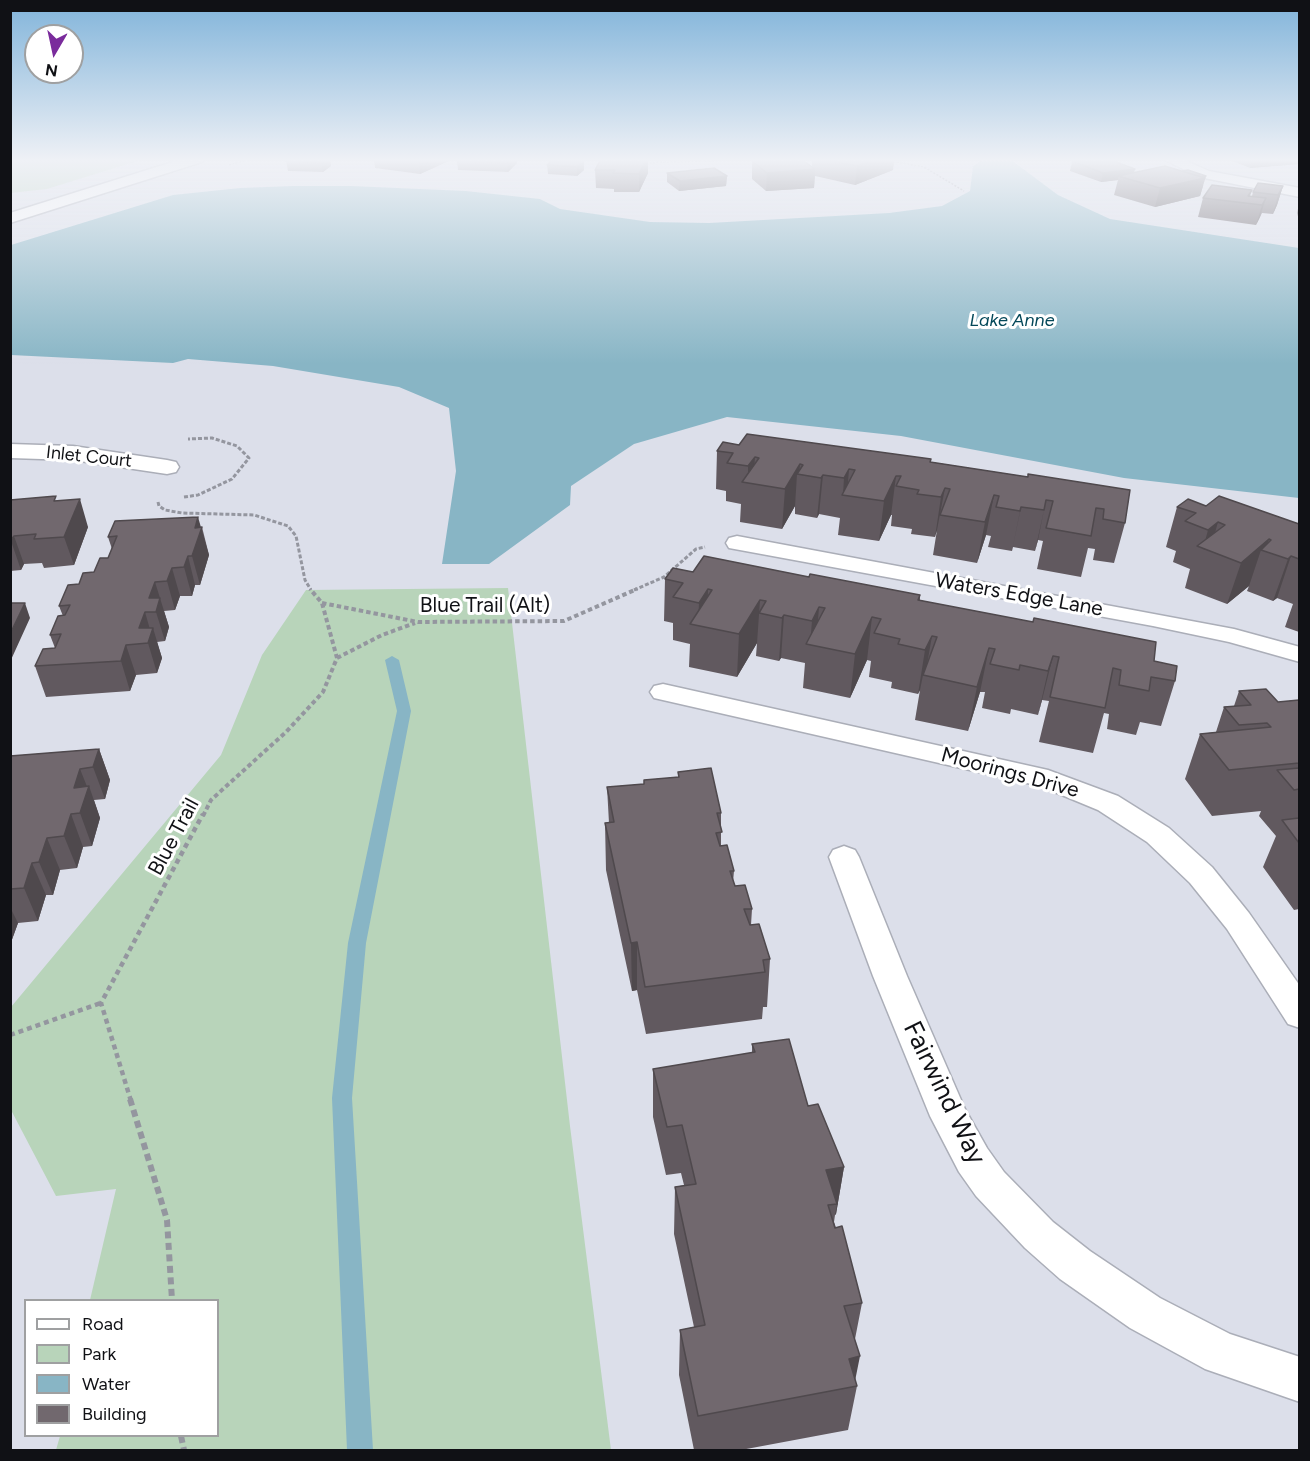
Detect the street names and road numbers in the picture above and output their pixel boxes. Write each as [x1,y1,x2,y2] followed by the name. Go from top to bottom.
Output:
[45,442,133,472] street label: Inlet Court
[933,568,1105,622] street label: Waters Edge Lane
[420,593,550,619] street label: Blue Trail (Alt)
[938,742,1082,804] street label: Moorings Drive
[143,794,205,880] street label: Blue Trail
[896,1016,992,1170] street label: Fairwind Way

